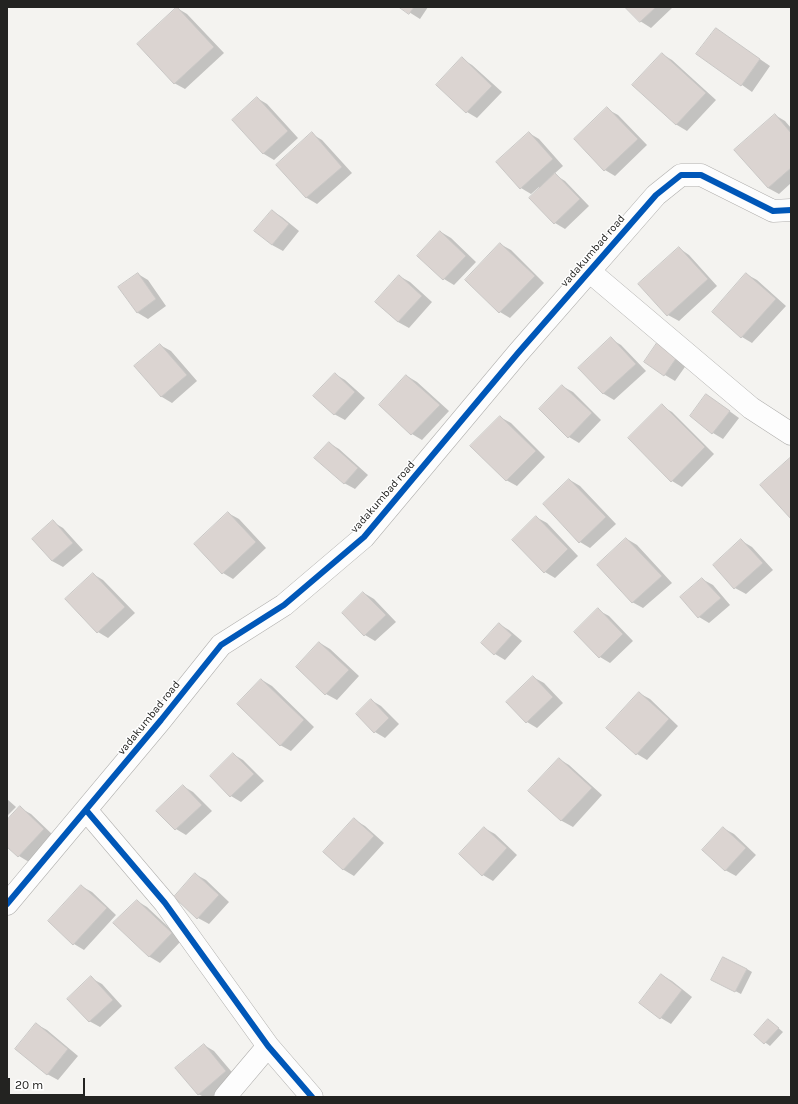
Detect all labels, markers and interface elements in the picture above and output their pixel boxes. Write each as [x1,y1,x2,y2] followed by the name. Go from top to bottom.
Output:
[558,212,628,290] street label: vadakumbad road
[348,458,418,536] street label: vadakumbad road
[115,678,183,758] street label: vadakumbad road
[10,1070,87,1096] scale bar
[15,1078,43,1092] text: 20 m

